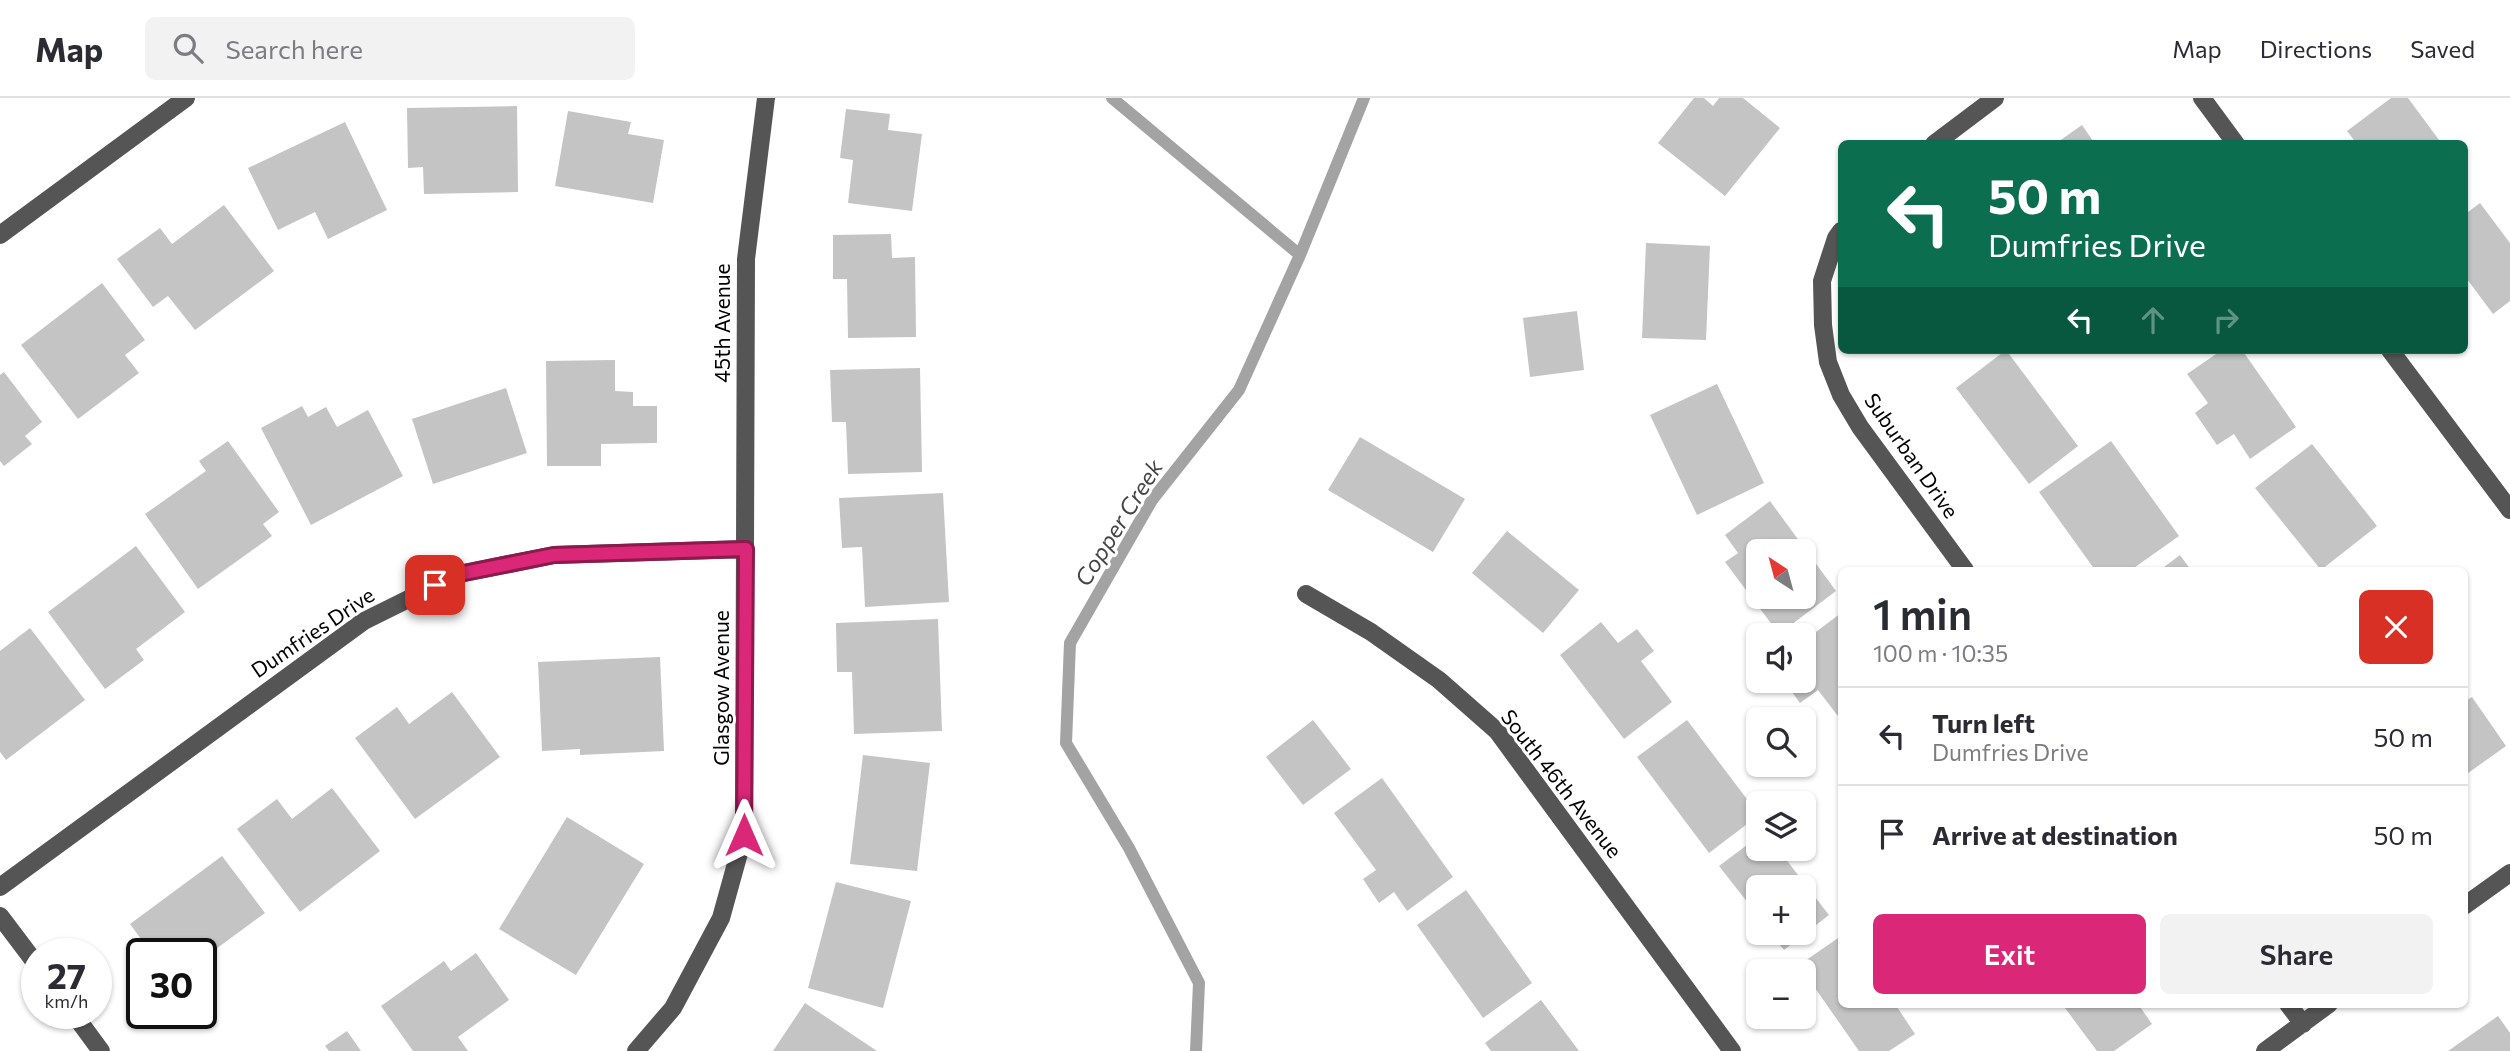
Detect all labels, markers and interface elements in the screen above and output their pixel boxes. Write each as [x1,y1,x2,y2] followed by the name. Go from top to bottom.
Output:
[145,17,635,80] search box
[35,28,103,69] text: Map
[169,29,207,67] icon: search
[225,33,363,64] text: Search here
[2172,34,2222,63] text: Map
[2260,34,2372,63] text: Directions
[2410,34,2475,63] text: Saved
[1988,164,2101,224] text: 50 m
[1873,168,1964,259] icon: left
[1988,224,2206,264] text: Dumfries Drive
[709,263,734,383] street label: 45th Avenue
[2061,301,2099,339] icon: left
[2134,301,2172,339] icon: ahead
[2207,301,2245,339] icon: right
[1860,388,1965,522] street label: Suburban Drive
[1068,454,1168,591] water label: Copper Creek
[1746,539,1816,609] north arrow
[1746,539,1816,1029] map controls
[405,555,465,615] pin
[416,566,454,604] icon: arrive
[246,581,378,682] street label: Dumfries Drive
[1873,587,1972,639] text: 1 min
[2359,590,2433,664] button: close
[708,610,733,766] street label: Glasgow Avenue
[1746,623,1816,693] button: sound
[1873,639,2008,667] text: 100 m · 10:35
[1497,704,1628,862] street label: South 46th Avenue
[1746,707,1816,777] button: search
[1932,707,2035,738] text: Turn left
[1873,717,1911,755] icon: left
[2373,721,2433,752] text: 50 m
[1932,738,2089,766] text: Dumfries Drive
[1746,791,1816,861] button: layers
[707,798,781,872] position arrow
[1873,815,1911,853] icon: arrive
[1932,819,2178,850] text: Arrive at destination
[2373,819,2433,850] text: 50 m
[1746,875,1816,945] button: +
[1873,914,2146,994] button: Exit
[2160,914,2433,994] button: Share
[126,938,217,1029] speed limit sign: 30
[47,953,86,996] text: 27
[1746,959,1816,1029] button: −
[45,990,88,1012] text: km/h

